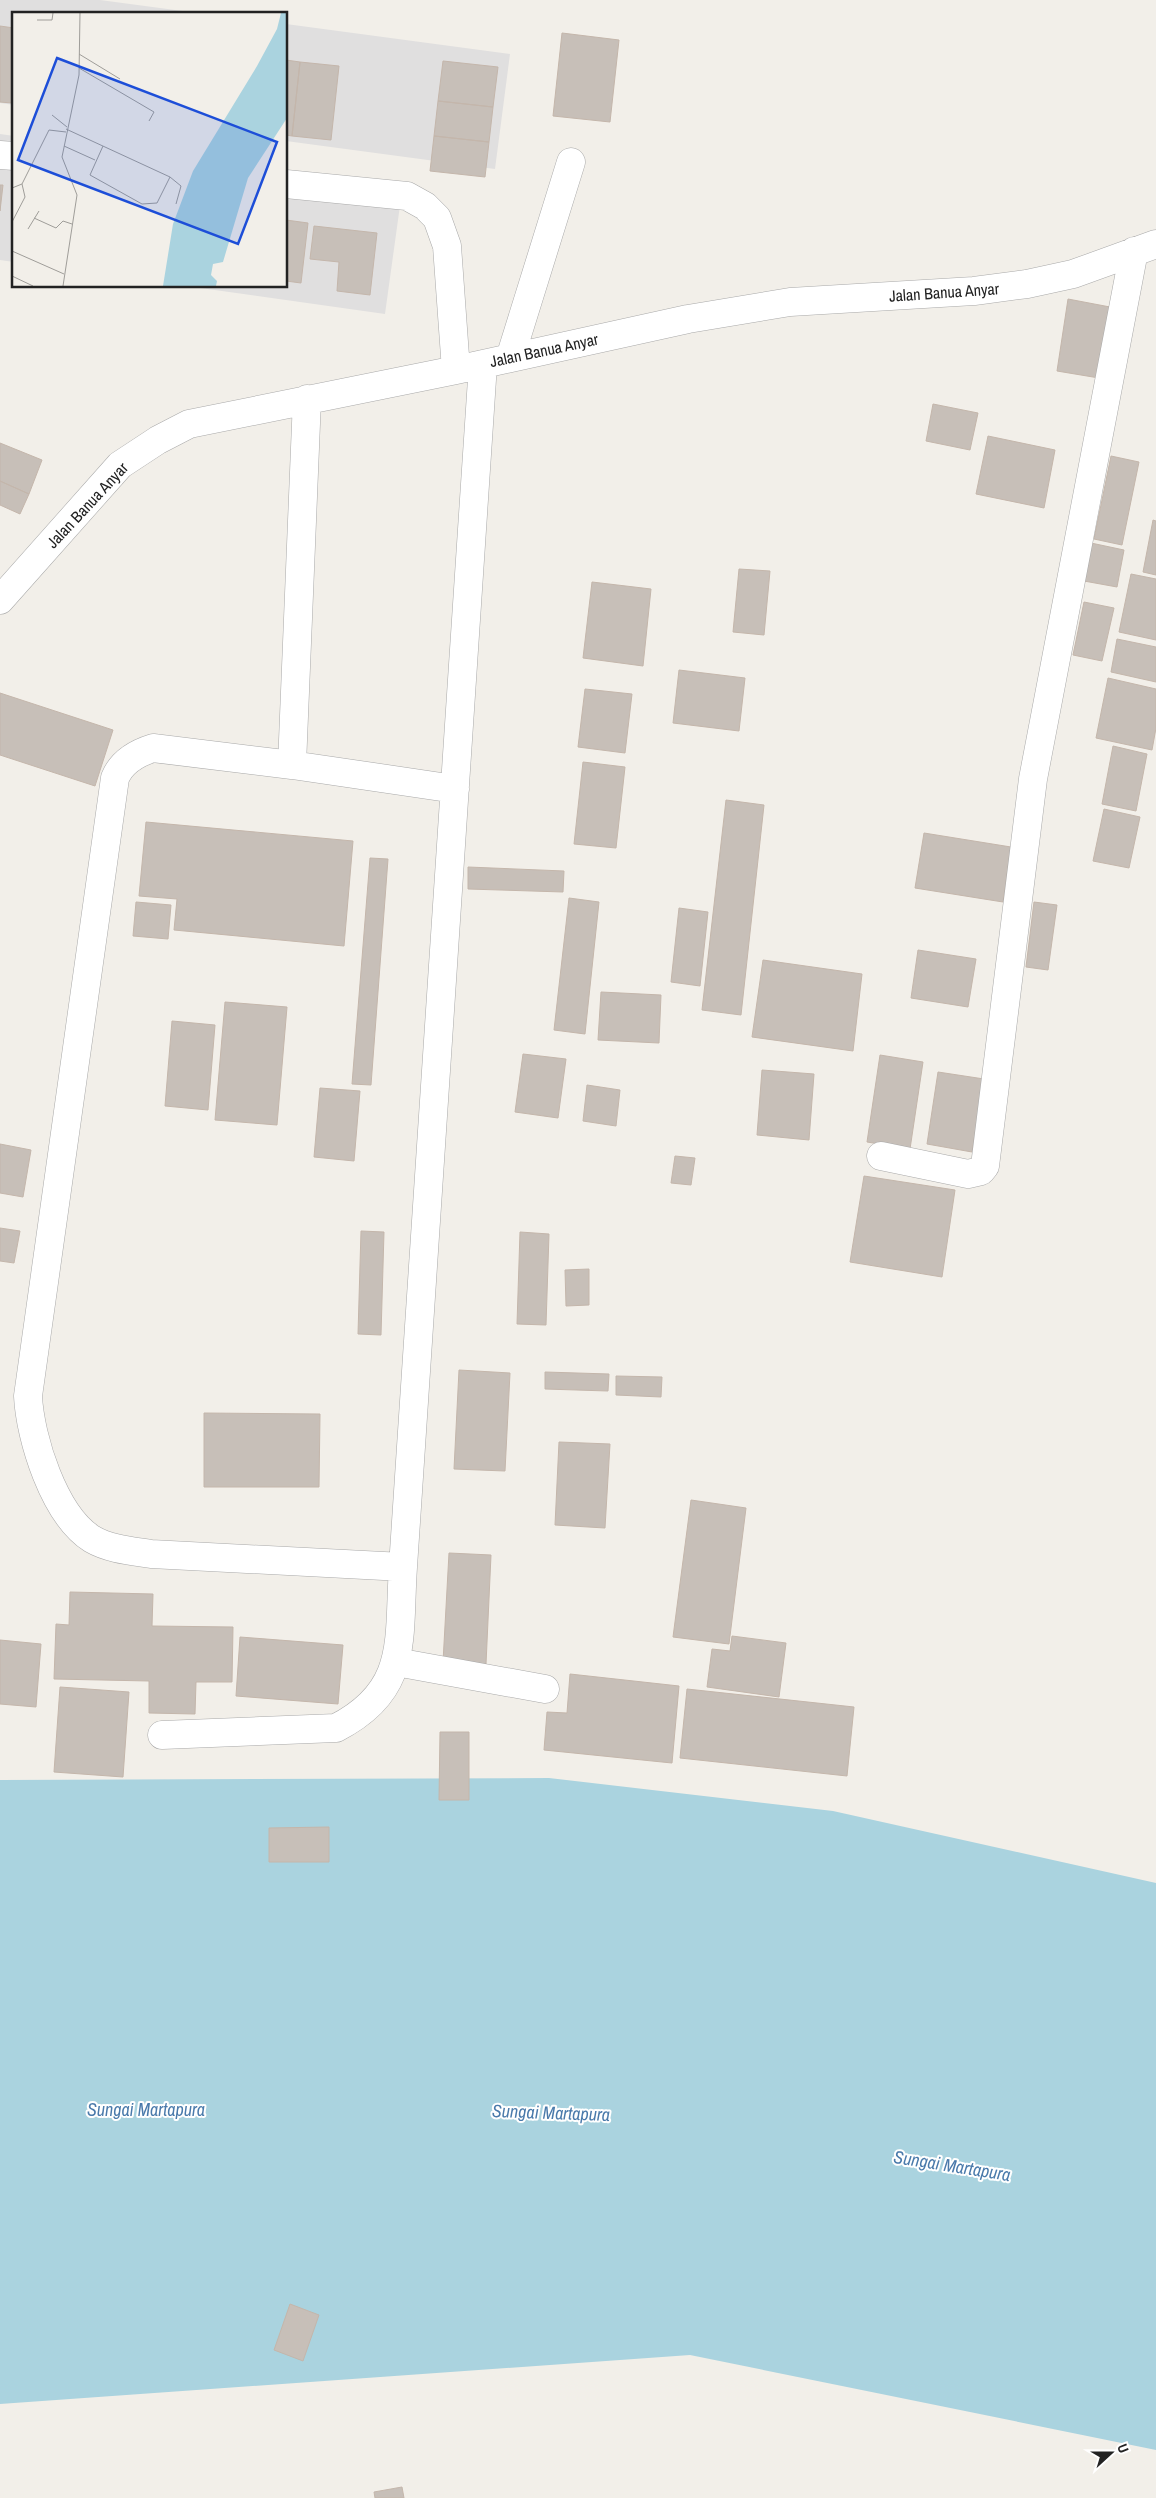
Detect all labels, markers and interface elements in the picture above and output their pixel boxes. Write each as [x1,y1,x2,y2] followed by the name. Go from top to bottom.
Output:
[12,12,288,288] inset map
[888,277,1000,307] street label: Jalan Banua Anyar
[488,328,601,372] street label: Jalan Banua Anyar
[41,457,133,553] street label: Jalan Banua Anyar
[87,2097,205,2122] water label: Sungai Martapura
[492,2098,610,2127] water label: Sungai Martapura
[892,2144,1012,2187] water label: Sungai Martapura
[1086,2428,1136,2478] north arrow
[1113,2441,1133,2455] text: U

